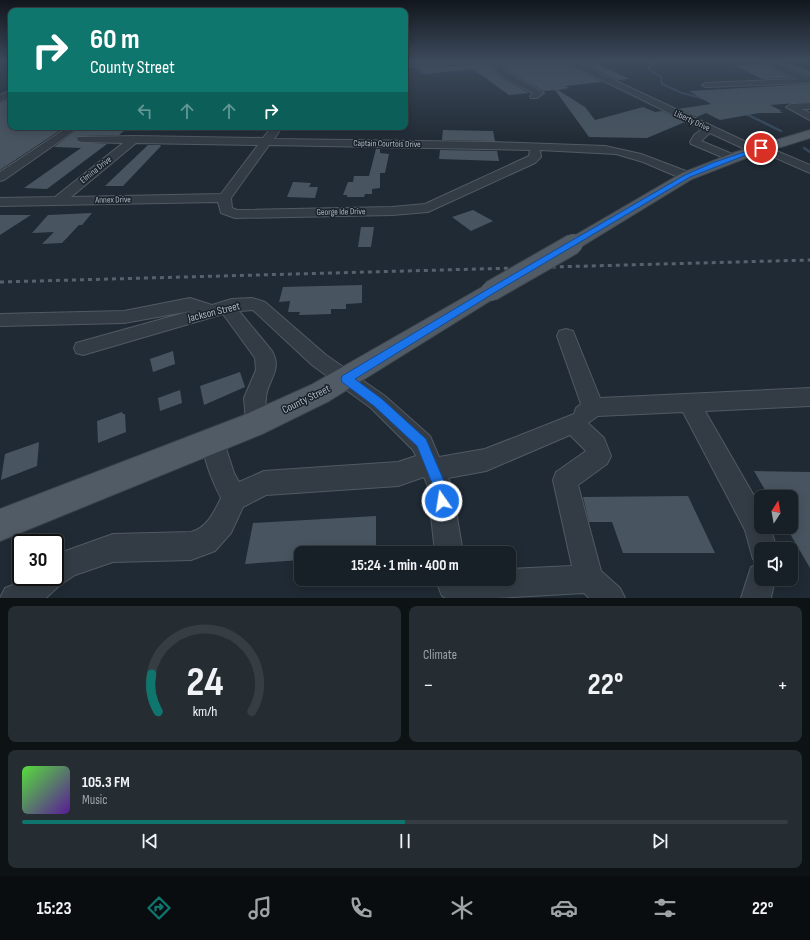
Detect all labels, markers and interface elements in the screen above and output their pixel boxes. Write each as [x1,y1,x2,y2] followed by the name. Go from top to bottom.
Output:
[90,23,139,56] text: 60 m
[24,24,76,76] icon: right
[90,57,175,78] text: County Street
[134,100,156,122] icon: left
[176,100,198,122] icon: ahead
[218,100,240,122] icon: ahead
[260,100,282,122] icon: right
[672,108,712,134] street label: Liberty Drive
[744,131,778,165] pin
[750,137,772,159] icon: arrive
[353,138,421,150] street label: Captain Courtois Drive
[78,154,114,186] street label: Elmina Drive
[94,194,131,206] street label: Annex Drive
[316,206,366,218] street label: George Ide Drive
[186,299,242,325] street label: Jackson Street
[280,382,333,416] street label: County Street
[421,480,463,522] position arrow
[754,490,798,534] north arrow
[754,490,798,586] map controls
[12,534,64,586] speed limit sign: 30
[754,542,798,586] button: sound
[351,556,459,575] text: 15:24 · 1 min · 400 m
[423,647,457,663] text: Climate
[186,658,223,707] text: 24
[588,667,623,703] text: 22°
[423,672,434,699] text: −
[777,672,788,699] text: +
[192,703,217,720] text: km/h
[82,773,130,792] text: 105.3 FM
[82,792,107,808] text: Music
[139,830,161,852] icon: previous
[394,830,416,852] icon: pause
[649,830,671,852] icon: next
[145,894,173,922] icon: directions
[246,894,274,922] icon: music
[347,894,375,922] icon: phone
[448,894,476,922] icon: climate
[550,894,578,922] icon: car
[651,894,679,922] icon: filters
[37,898,72,919] text: 15:23
[752,898,773,919] text: 22°

